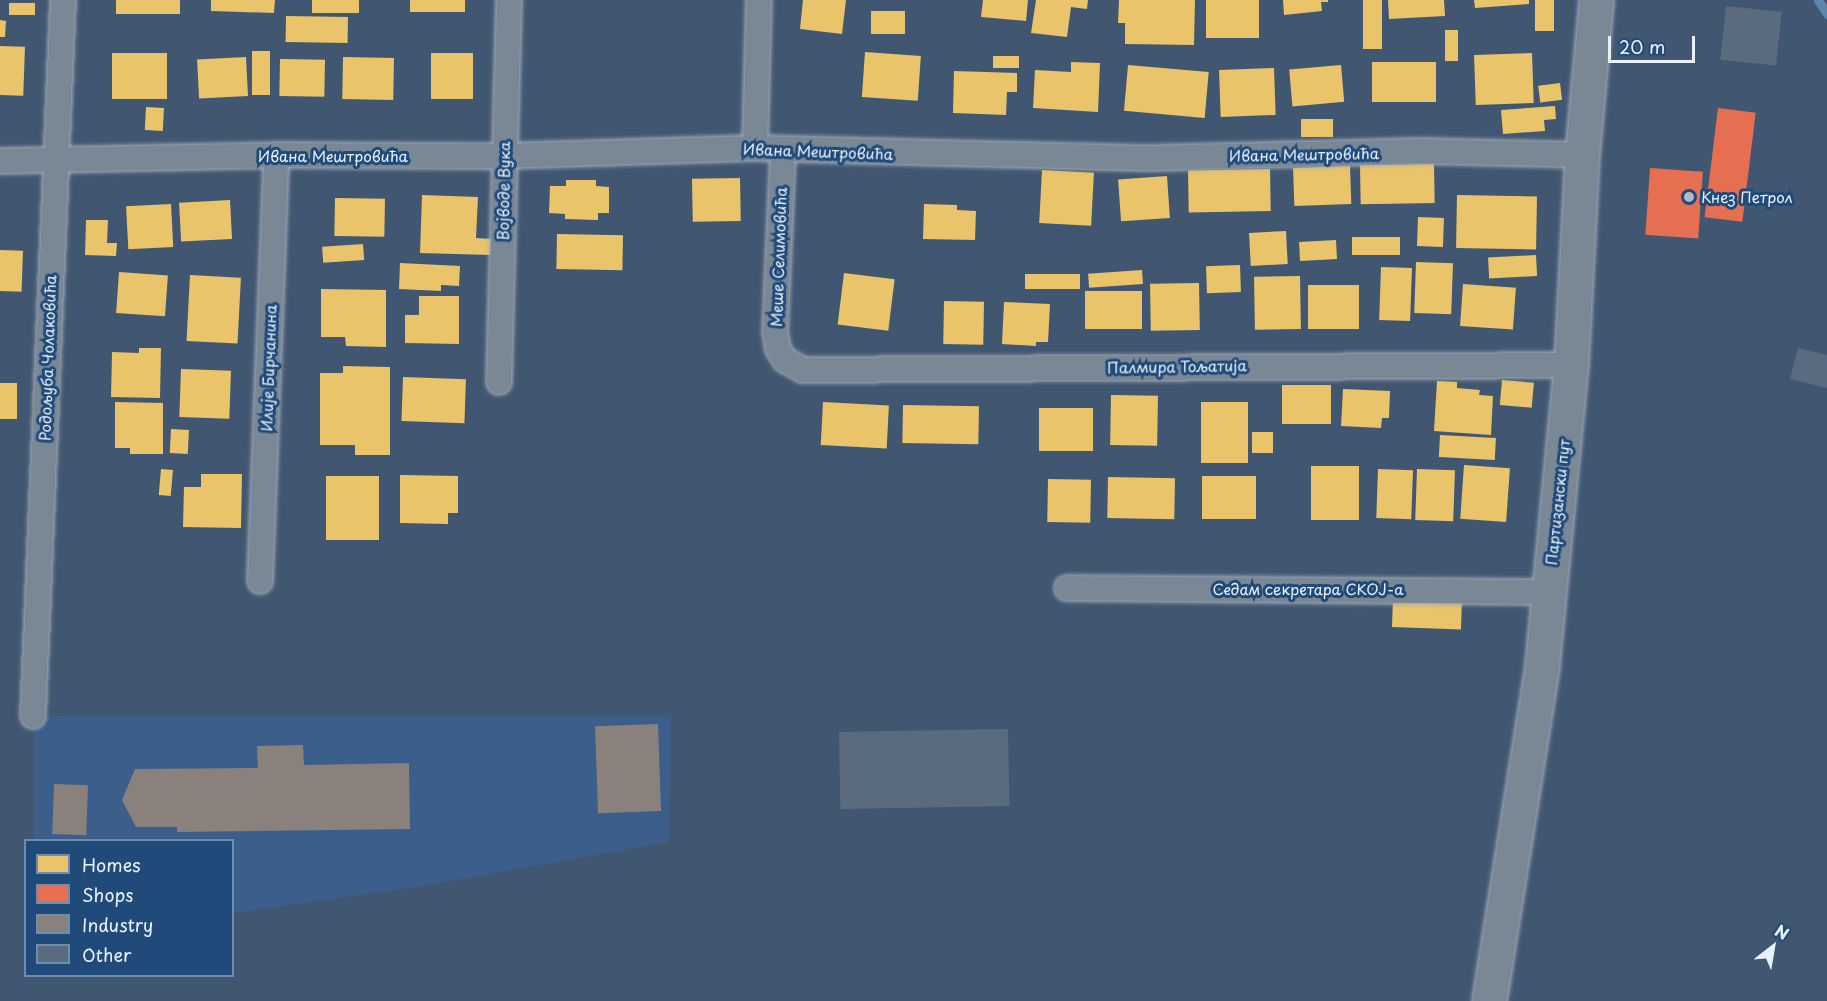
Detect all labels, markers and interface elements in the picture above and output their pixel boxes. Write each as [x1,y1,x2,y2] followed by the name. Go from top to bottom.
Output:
[1611,24,1698,62] scale bar
[1619,33,1665,60] text: 20 m
[743,139,893,163] street label: Ивана Мештровића
[493,141,513,241] street label: Војводе Вука
[1229,144,1379,164] street label: Ивана Мештровића
[258,147,408,165] street label: Ивана Мештровића
[767,187,789,327] street label: Меше Селимовића
[1701,188,1793,206] place label: Кнез Петрол
[1682,190,1696,204] marker: Кнез Петрол
[35,274,59,442] street label: Родољуба Чолаковића
[257,304,279,432] street label: Илије Бирчанина
[1107,356,1247,376] street label: Палмира Тољатија
[1541,438,1573,566] street label: Партизански пут
[1212,580,1404,598] street label: Седам секретара СКОЈ-а
[24,839,234,977] legend
[82,851,140,878] text: Homes
[82,881,133,908] text: Shops
[82,911,153,938] text: Industry
[1743,917,1803,977] north arrow
[1771,918,1794,945] text: N
[82,941,131,968] text: Other

